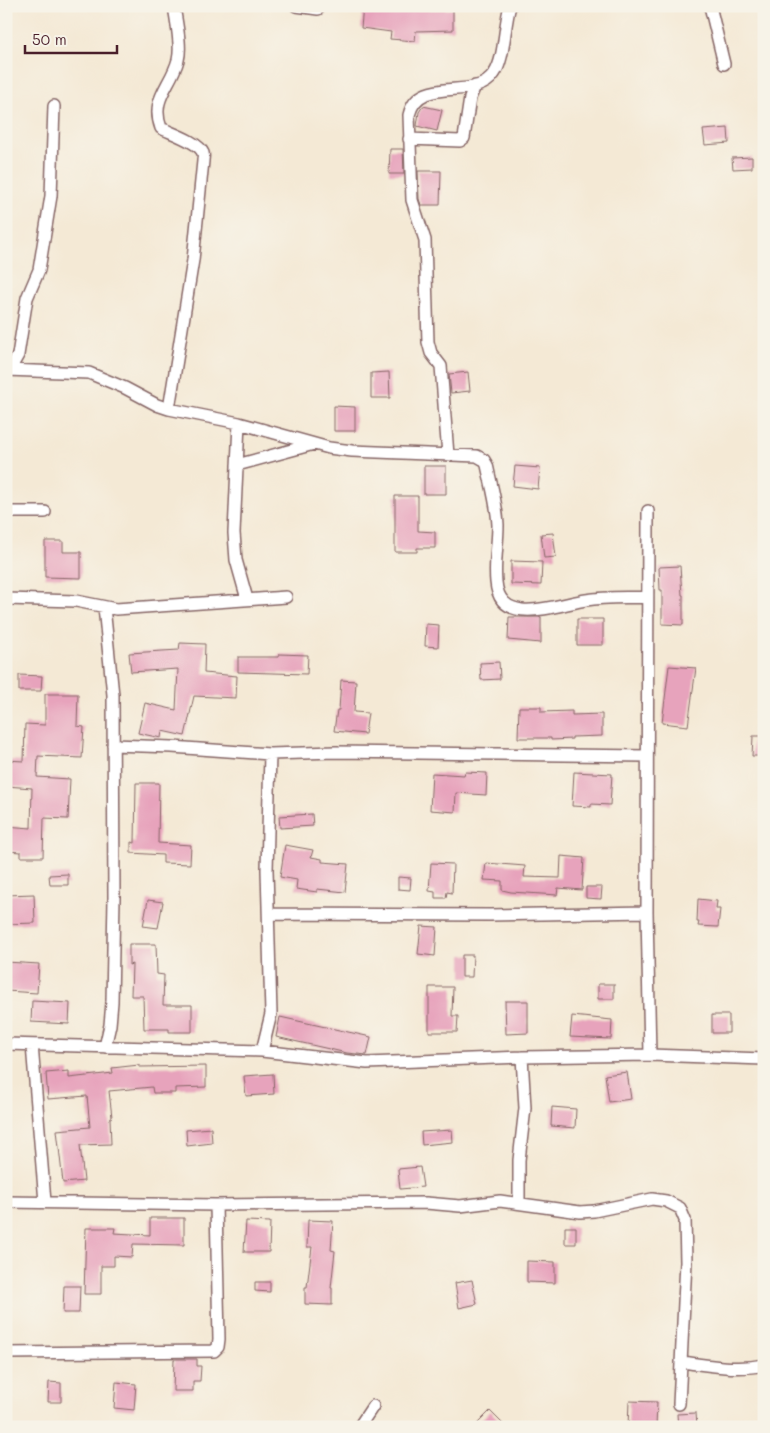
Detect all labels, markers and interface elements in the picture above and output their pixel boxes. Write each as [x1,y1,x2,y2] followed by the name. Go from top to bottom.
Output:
[25,22,118,54] scale bar
[32,29,67,49] text: 50 m

